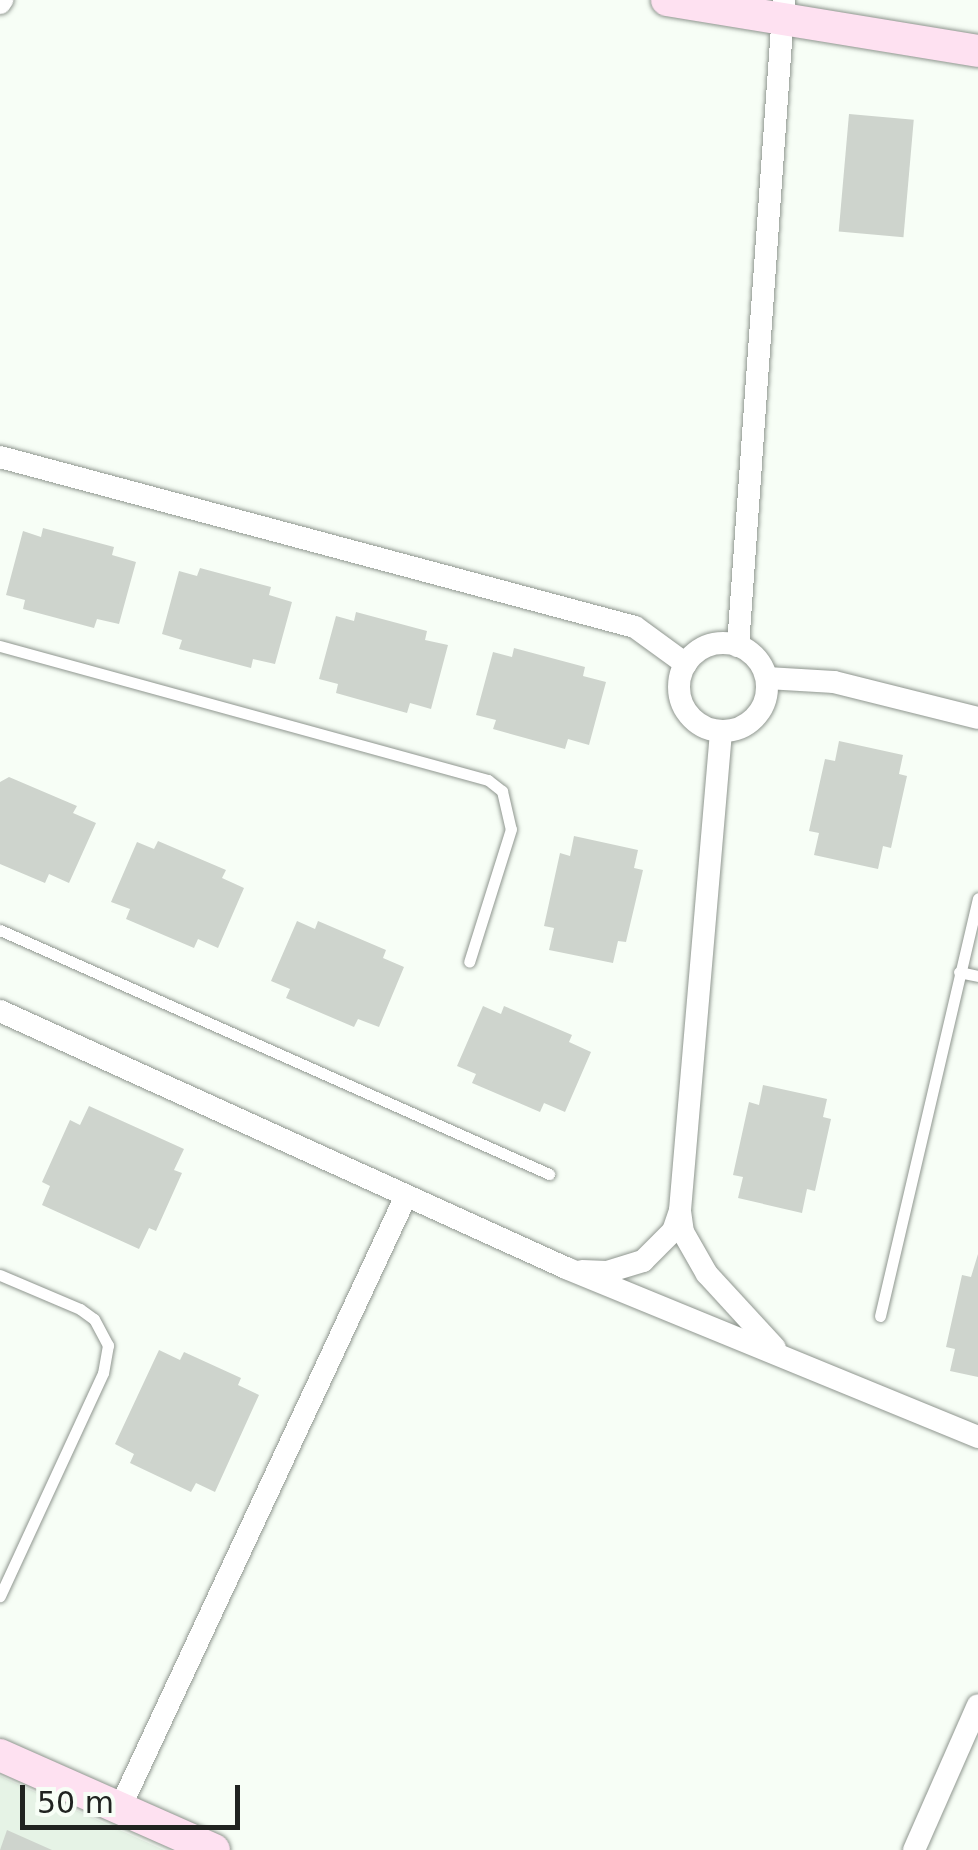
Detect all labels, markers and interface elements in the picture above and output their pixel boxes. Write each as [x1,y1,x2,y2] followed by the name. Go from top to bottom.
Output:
[25,1765,245,1827] scale bar
[37,1785,114,1820] text: 50 m

